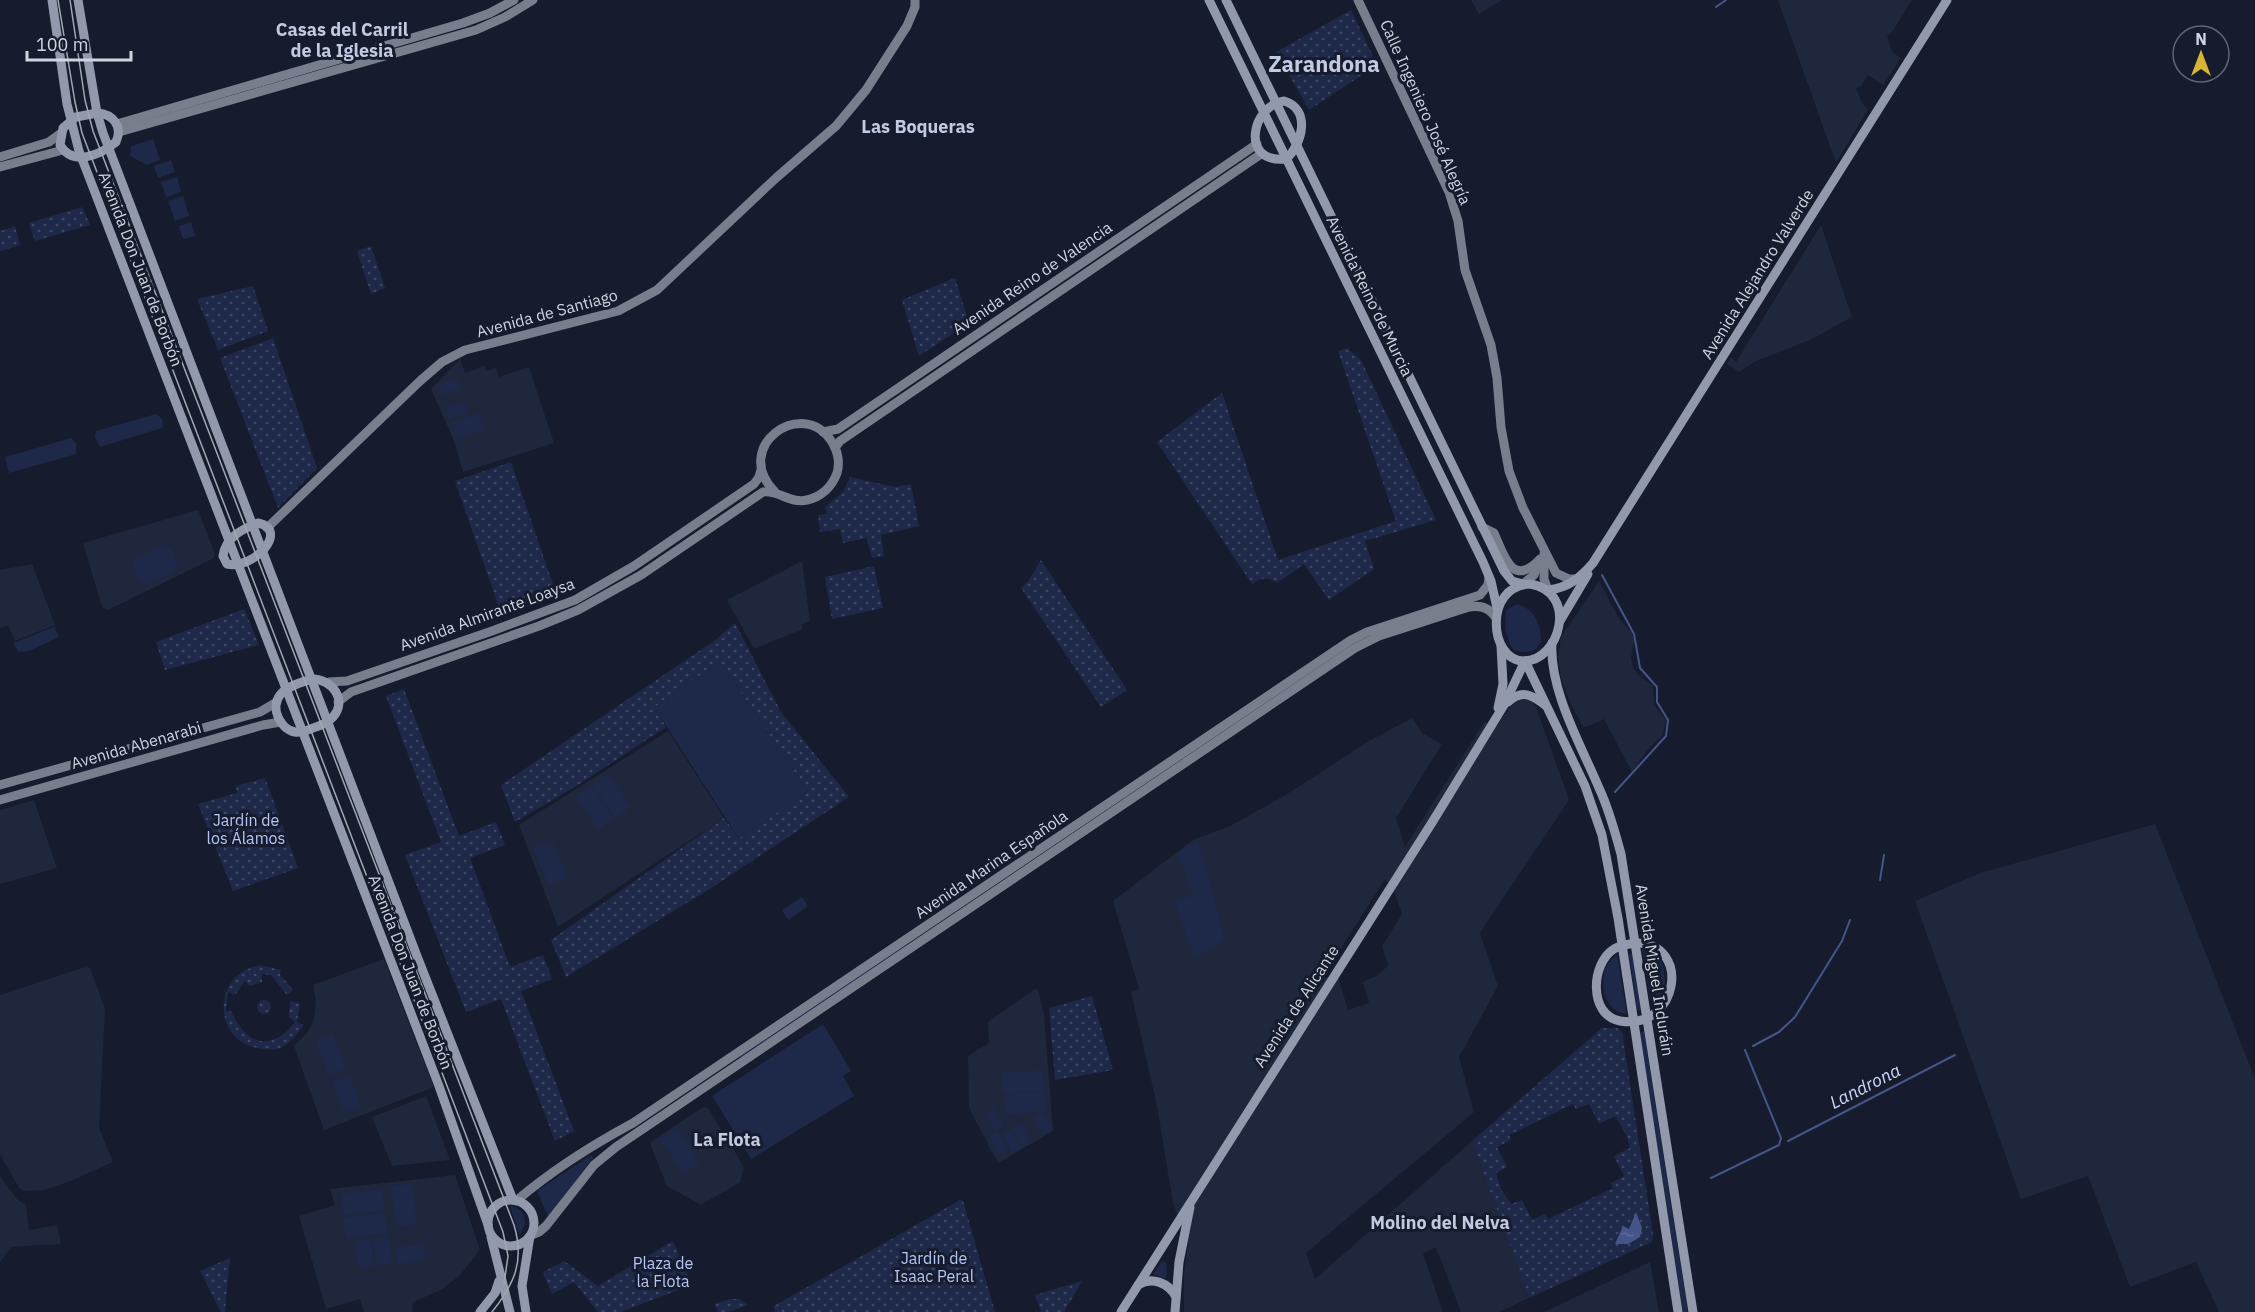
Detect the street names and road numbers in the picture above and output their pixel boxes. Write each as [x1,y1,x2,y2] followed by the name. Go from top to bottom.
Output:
[1376,16,1476,208] street label: Calle Ingeniero José Alegría
[95,169,187,369] street label: Avenida Don Juan de Borbón
[1696,185,1818,363] street label: Avenida Alejandro Valverde
[1322,212,1418,380] street label: Avenida Reino de Murcia
[948,217,1116,339] street label: Avenida Reino de Valencia
[474,285,620,341] street label: Avenida de Santiago
[397,573,578,655] street label: Avenida Almirante Loaysa
[68,717,204,773] street label: Avenida Abenarabi
[911,805,1072,923] street label: Avenida Marina Española
[365,872,457,1072] street label: Avenida Don Juan de Borbón
[1632,883,1678,1057] street label: Avenida Miguel Induráin
[1249,941,1343,1071] street label: Avenida de Alicante

